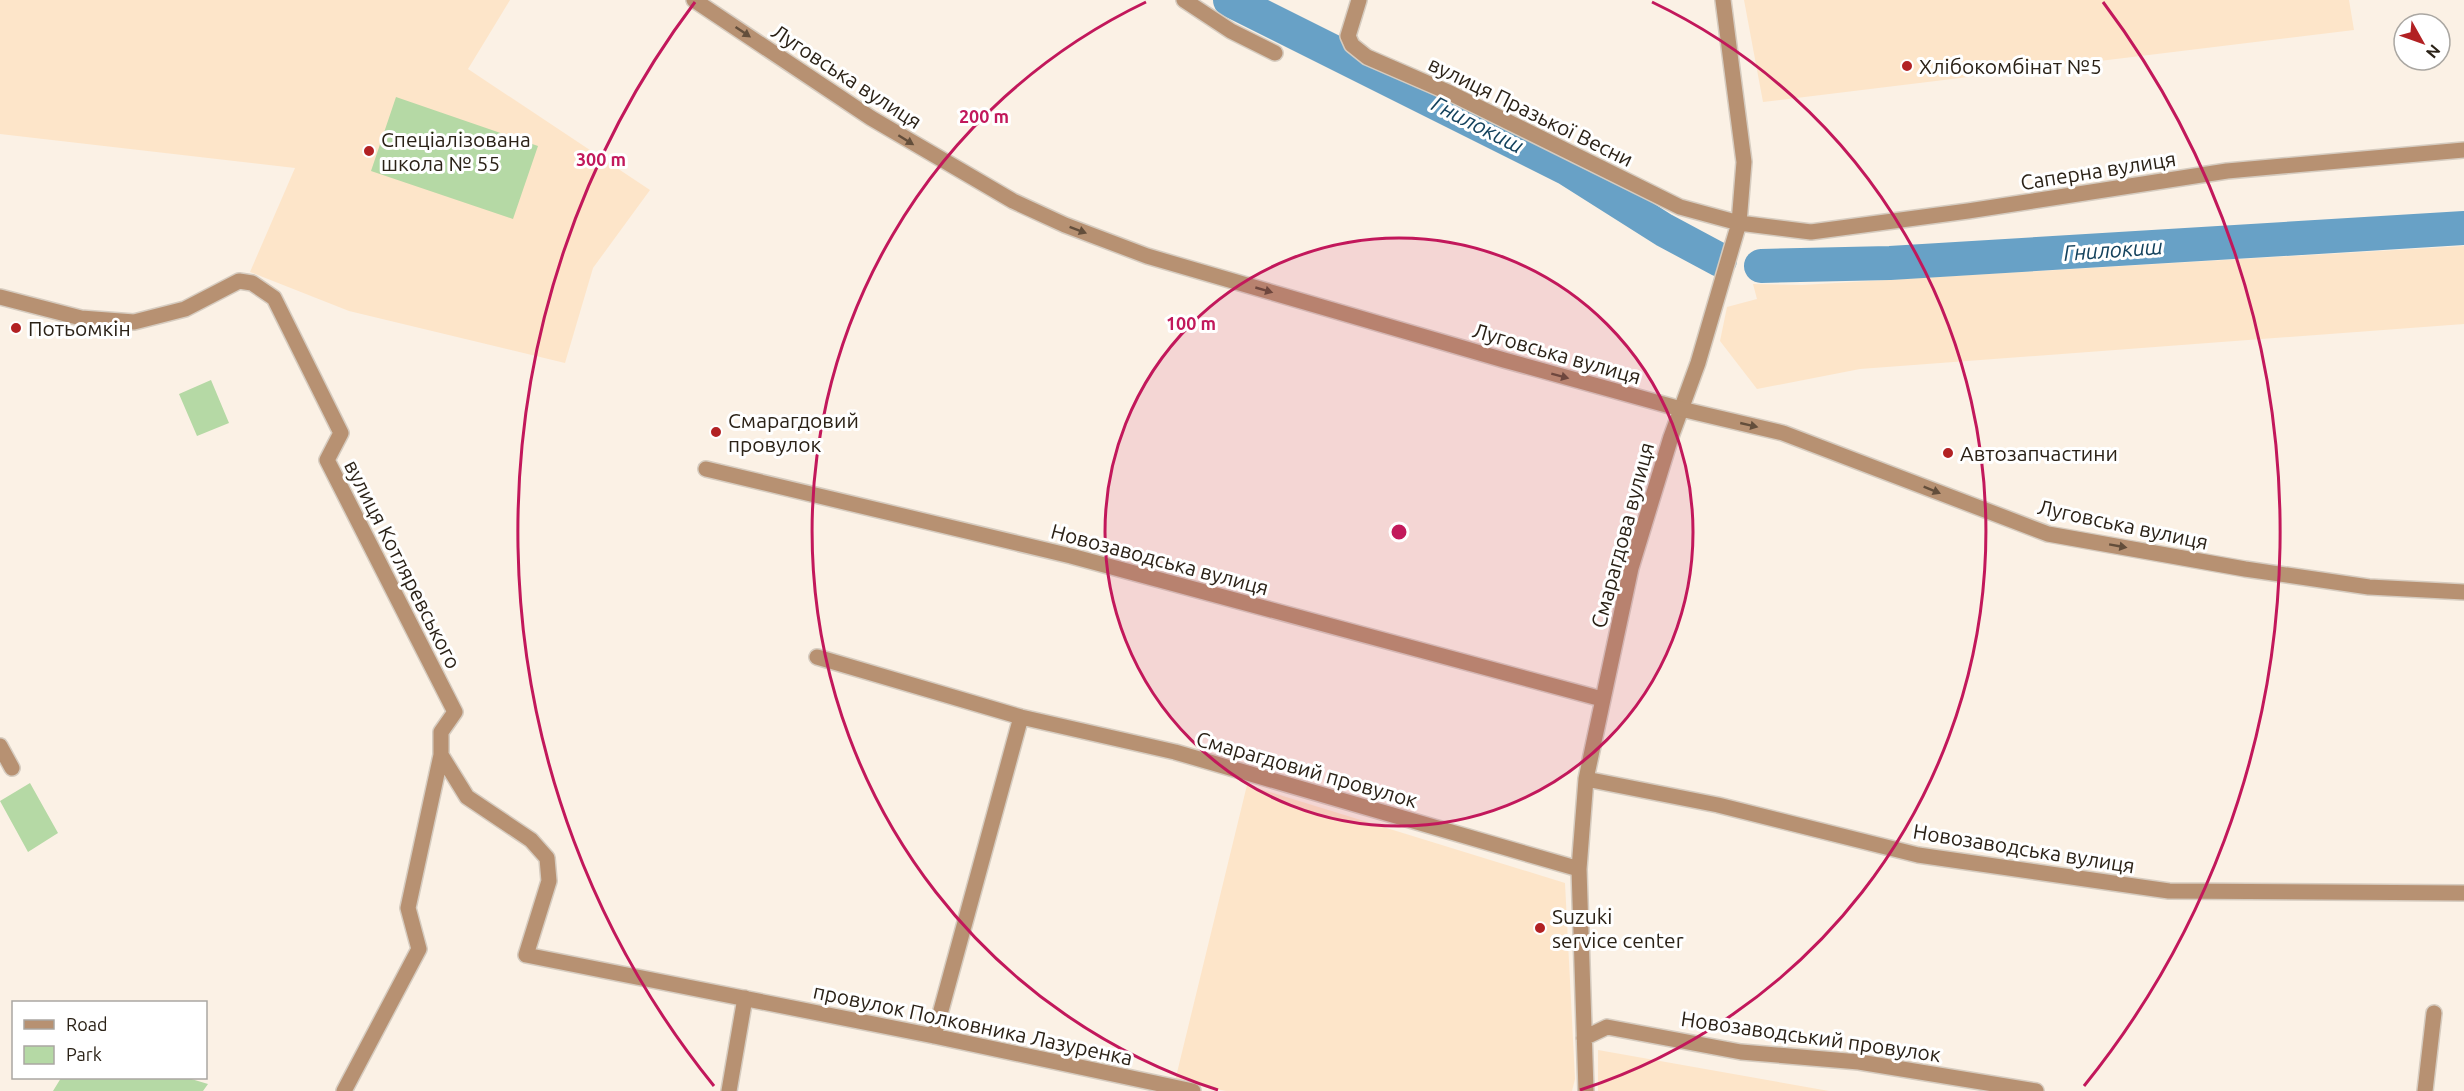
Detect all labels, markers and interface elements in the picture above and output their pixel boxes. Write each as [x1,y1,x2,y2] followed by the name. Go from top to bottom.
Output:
[2392,12,2452,72] north arrow
[768,19,926,133] street label: Луговська вулиця
[735,27,751,38] one-way arrow
[2423,41,2444,62] text: N
[1425,51,1637,171] street label: вулиця Празької Весни
[1919,54,2102,78] place label: Хлібокомбінат №5
[1900,59,1914,73] marker: Хлібокомбінат №5
[1428,90,1528,158] water label: Гнилокиш
[959,106,1009,126] text: 200 m
[381,127,531,175] place label: Спеціалізована школа № 55
[898,134,914,145] one-way arrow
[362,144,376,158] marker: Спеціалізована школа № 55
[2019,146,2177,194] street label: Саперна вулиця
[576,149,626,169] text: 300 m
[1069,226,1087,236] one-way arrow
[2063,233,2163,265] water label: Гнилокиш
[1255,286,1273,295] one-way arrow
[1166,313,1216,333] text: 100 m
[28,316,131,340] place label: Потьомкін
[1470,318,1644,388] street label: Луговська вулиця
[9,321,23,335] marker: Потьомкін
[1551,372,1569,381] one-way arrow
[728,408,859,456] place label: Смарагдовий провулок
[1739,421,1758,430] one-way arrow
[709,425,723,439] marker: Смарагдовий провулок
[1586,440,1658,630] street label: Смарагдова вулиця
[1960,441,2118,465] place label: Автозапчастини
[1941,446,1955,460] marker: Автозапчастини
[340,456,466,672] street label: вулиця Котляревського
[1923,486,1941,495] one-way arrow
[2036,494,2210,554] street label: Луговська вулиця
[1049,518,1271,600] street label: Новозаводська вулиця
[1389,522,1409,542] centre of rings
[2109,542,2128,551] one-way arrow
[1194,726,1421,812] street label: Смарагдовий провулок
[1911,819,2137,877] street label: Новозаводська вулиця
[1552,904,1684,952] place label: Suzuki service center
[1533,921,1547,935] marker: Suzuki service center
[811,978,1135,1070] street label: провулок Полковника Лазуренка
[12,1001,207,1079] legend
[1680,1006,1943,1066] street label: Новозаводський провулок
[66,1014,108,1034] text: Road
[66,1044,102,1064] text: Park

